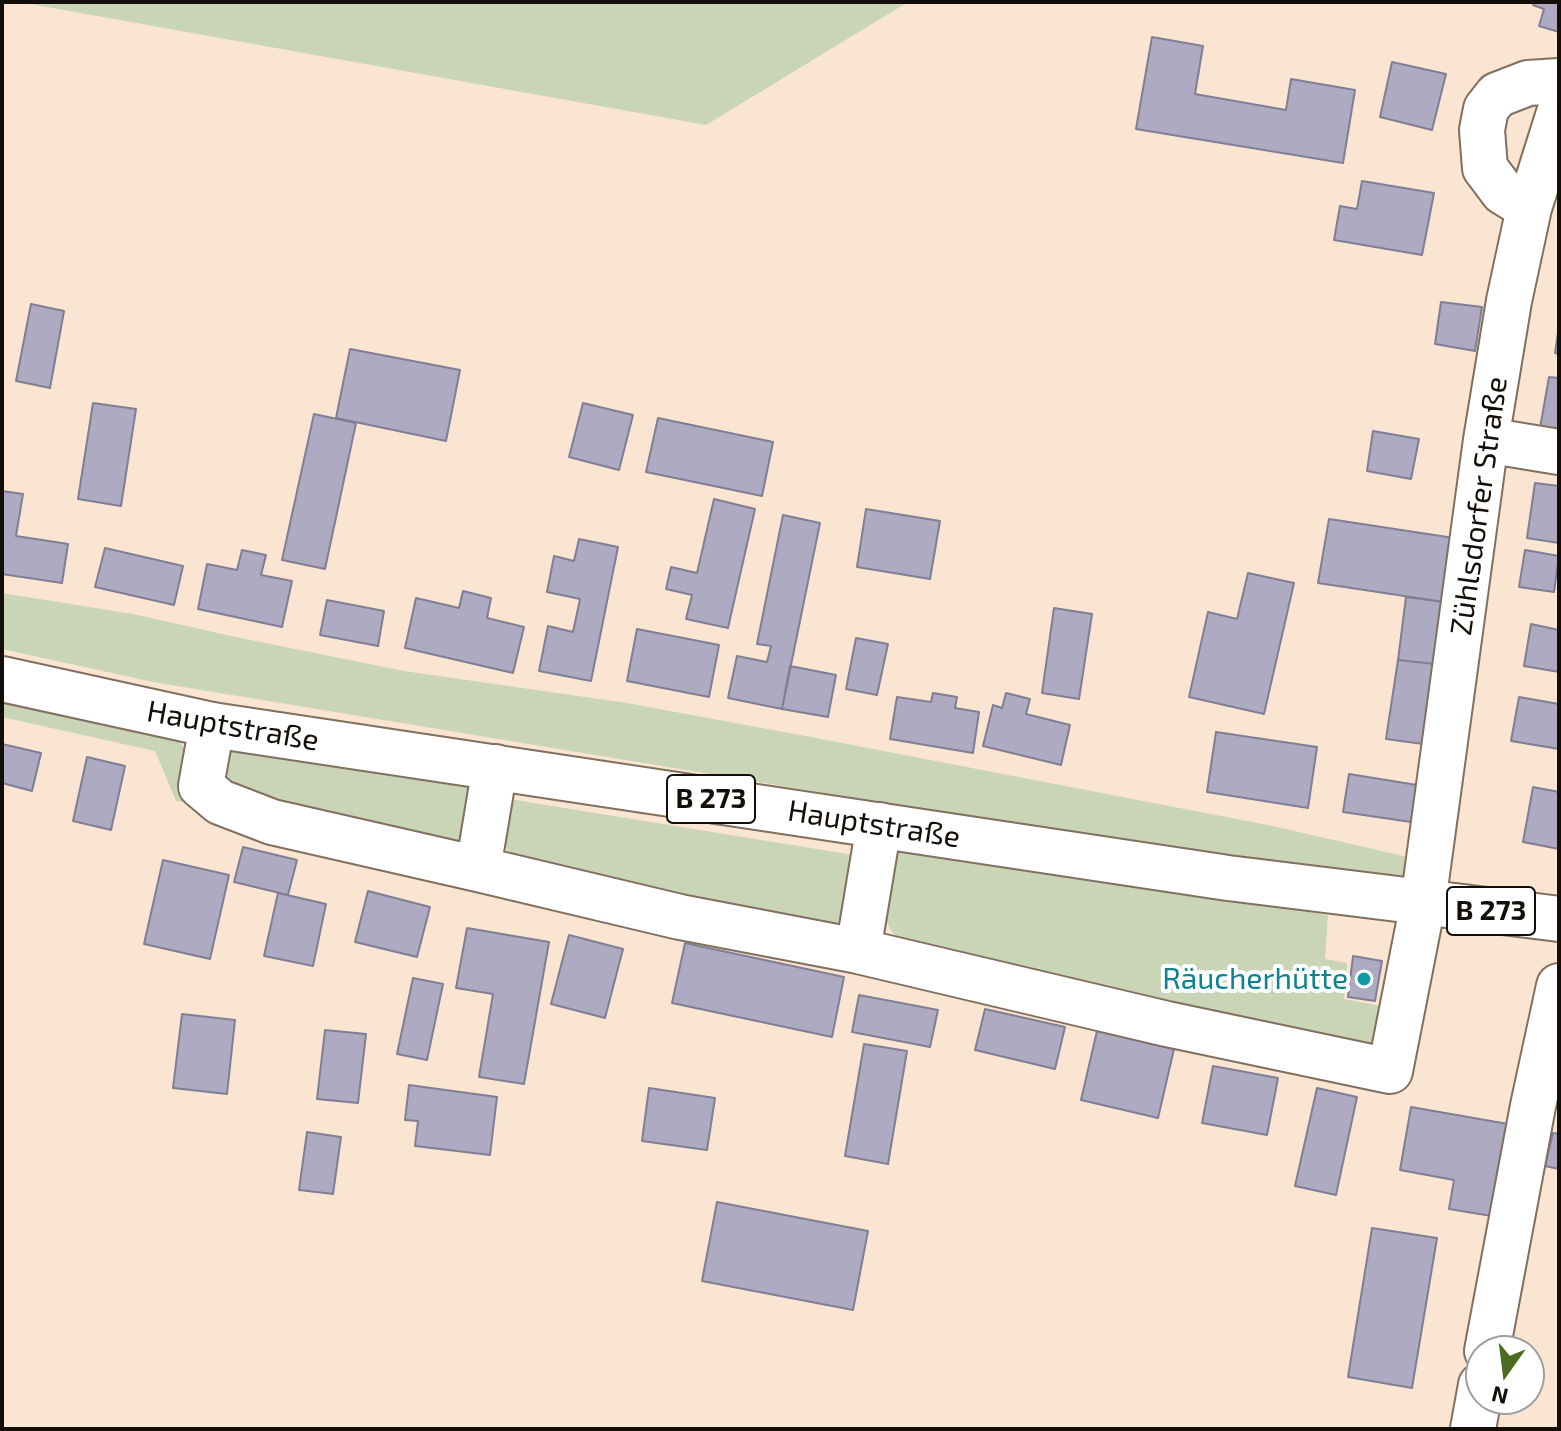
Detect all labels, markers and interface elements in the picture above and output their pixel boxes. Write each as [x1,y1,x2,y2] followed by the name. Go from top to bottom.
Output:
[1443,374,1515,638] street label: Zühlsdorfer Straße
[144,693,322,759] street label: Hauptstraße
[667,775,755,823] road number: B 273
[785,793,963,855] street label: Hauptstraße
[1447,887,1535,935] road number: B 273
[1162,961,1348,997] place label: Räucherhütte
[1355,970,1373,988] marker: Räucherhütte
[1465,1335,1545,1415] north arrow
[1489,1382,1511,1411] text: N

